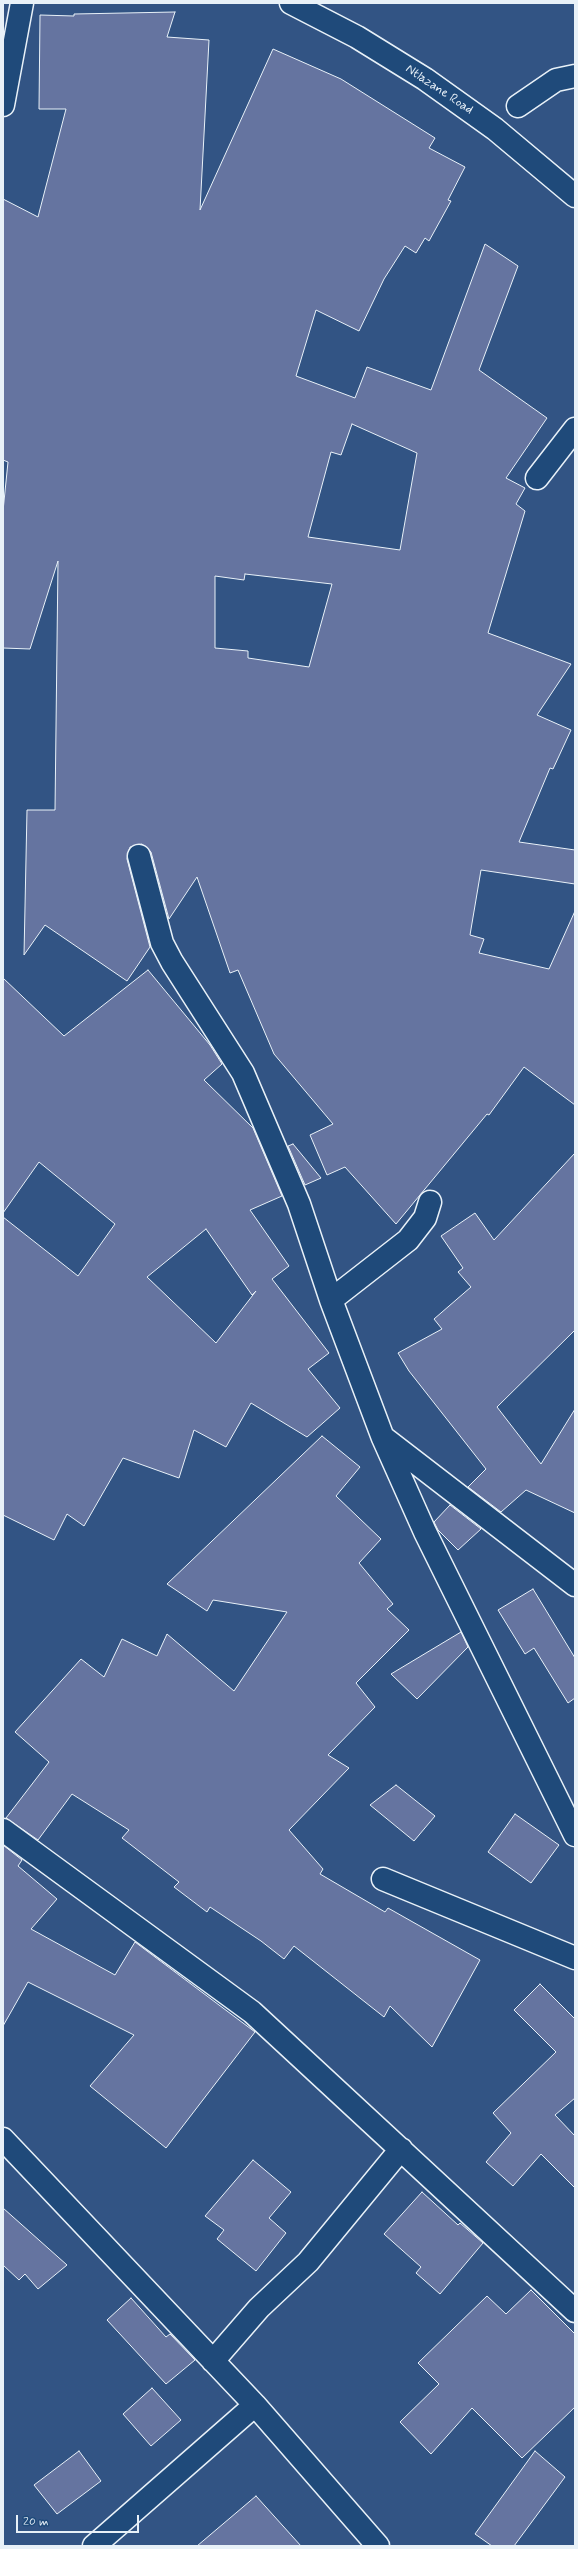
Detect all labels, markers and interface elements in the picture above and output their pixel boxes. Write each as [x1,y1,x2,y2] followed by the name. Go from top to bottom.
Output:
[402,62,476,118] street label: Ntlazane Road
[18,2507,141,2533] scale bar
[23,2514,49,2530] text: 20 m

